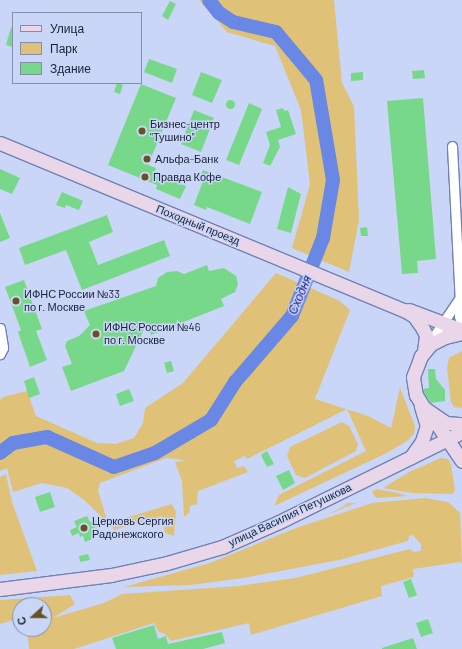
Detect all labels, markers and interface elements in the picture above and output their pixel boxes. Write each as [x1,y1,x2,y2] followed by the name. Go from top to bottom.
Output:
[12,12,142,84] legend
[50,21,84,35] text: Улица
[50,41,77,55] text: Парк
[50,61,91,75] text: Здание
[150,118,220,144] place label: Бизнес-центр "Тушино"
[137,126,147,136] marker: Бизнес-центр "Тушино"
[155,152,218,166] place label: Альфа-Банк
[142,154,152,164] marker: Альфа-Банк
[153,170,221,184] place label: Правда Кофе
[140,172,150,182] marker: Правда Кофе
[154,202,242,248] street label: Походный проезд
[285,273,315,317] water label: Сходня
[24,288,120,314] place label: ИФНС России №33 по г. Москве
[11,296,21,306] marker: ИФНС России №33 по г. Москве
[104,321,200,347] place label: ИФНС России №46 по г. Москве
[91,329,101,339] marker: ИФНС России №46 по г. Москве
[226,481,354,549] street label: улица Василия Петушкова
[92,515,173,541] place label: Церковь Сергия Радонежского
[79,523,89,533] marker: Церковь Сергия Радонежского
[12,597,52,637] north arrow
[14,615,29,627] text: С

